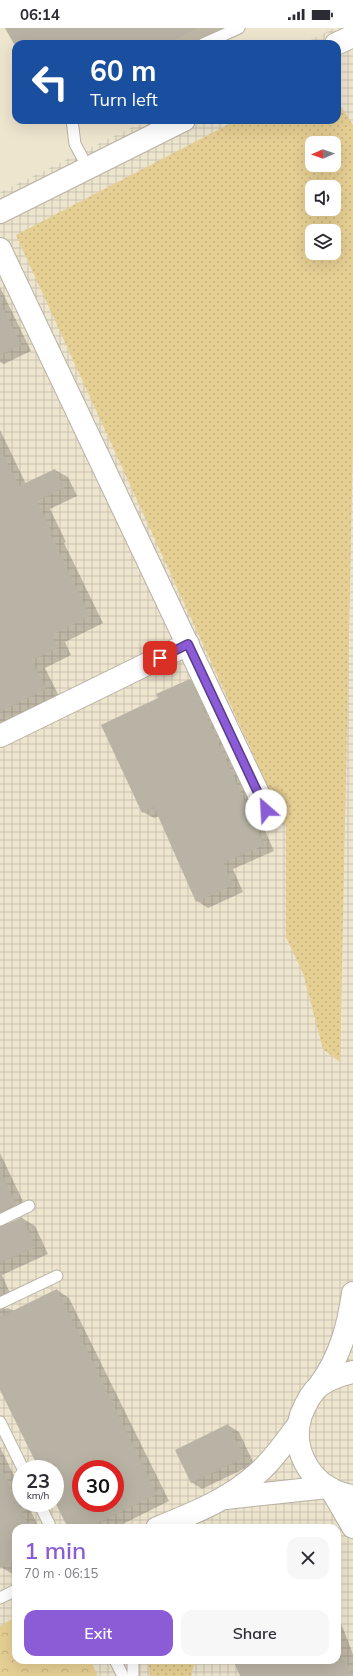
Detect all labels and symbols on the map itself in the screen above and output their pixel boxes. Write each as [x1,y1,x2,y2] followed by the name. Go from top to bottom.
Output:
[305,136,341,172] north arrow
[143,641,177,675] pin
[245,789,287,831] position arrow
[72,1460,124,1512] speed limit sign: 30

